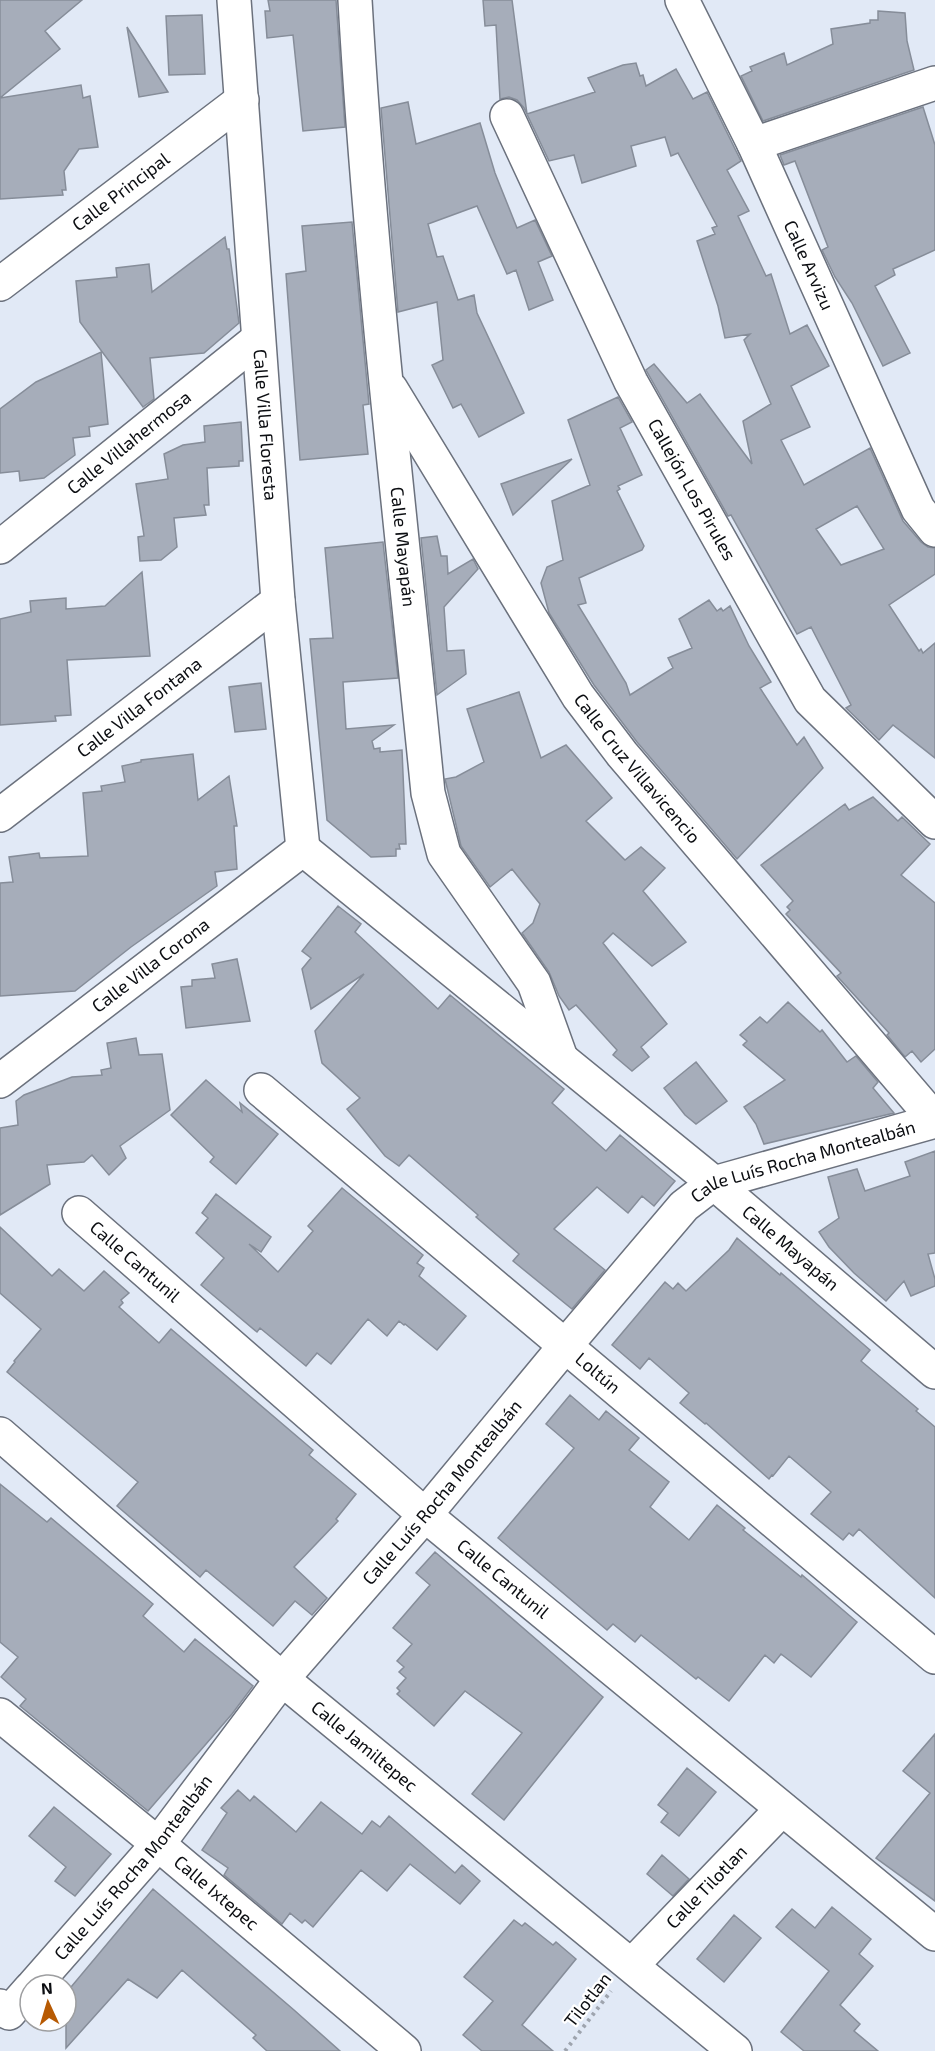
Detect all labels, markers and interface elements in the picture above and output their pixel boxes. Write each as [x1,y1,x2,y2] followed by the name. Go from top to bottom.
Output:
[67,147,174,235] street label: Calle Principal
[780,217,839,313] street label: Calle Arvizu
[250,348,283,501] street label: Calle Villa Floresta
[62,386,195,498] street label: Calle Villahermosa
[644,414,741,564] street label: Callejón Los Pirules
[387,486,421,608] street label: Calle Mayapán
[72,652,206,762] street label: Calle Villa Fontana
[570,689,706,847] street label: Calle Cruz Villavicencio
[87,913,213,1017] street label: Calle Villa Corona
[686,1115,918,1207] street label: Calle Luís Rocha Montealbán
[738,1200,844,1295] street label: Calle Mayapán
[86,1216,186,1307] street label: Calle Cantunil
[571,1347,625,1398] street label: Loltún
[357,1395,526,1589] street label: Calle Luís Rocha Montealbán
[453,1534,554,1623] street label: Calle Cantunil
[307,1696,423,1796] street label: Calle Jamiltepec
[49,1770,216,1964] street label: Calle Luís Rocha Montealbán
[661,1840,751,1933] street label: Calle Tilotlan
[170,1850,264,1934] street label: Calle Ixtepec
[559,1968,615,2031] street label: Tilotlan
[18,1973,78,2033] north arrow
[40,1978,53,1997] text: N

